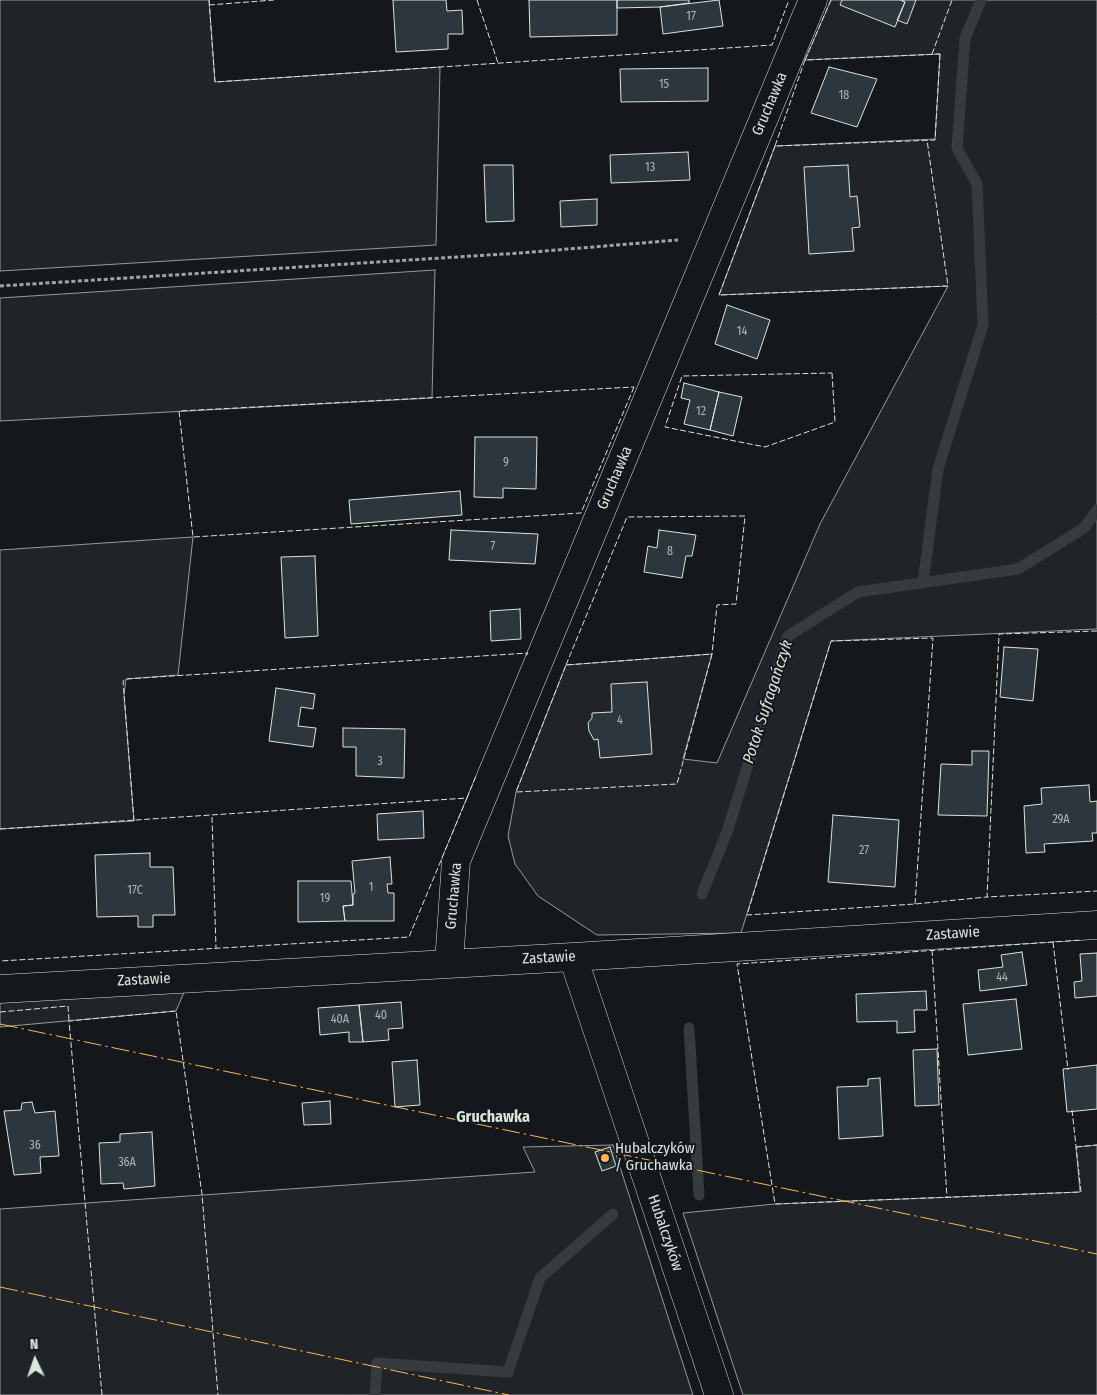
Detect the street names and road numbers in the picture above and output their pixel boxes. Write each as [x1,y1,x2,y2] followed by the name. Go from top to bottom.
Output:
[749,70,791,138] street label: Gruchawka
[594,444,636,512] street label: Gruchawka
[442,862,466,930] street label: Gruchawka
[926,923,980,945] street label: Zastawie
[522,948,576,968] street label: Zastawie
[117,970,171,990] street label: Zastawie
[644,1192,686,1274] street label: Hubalczyków

